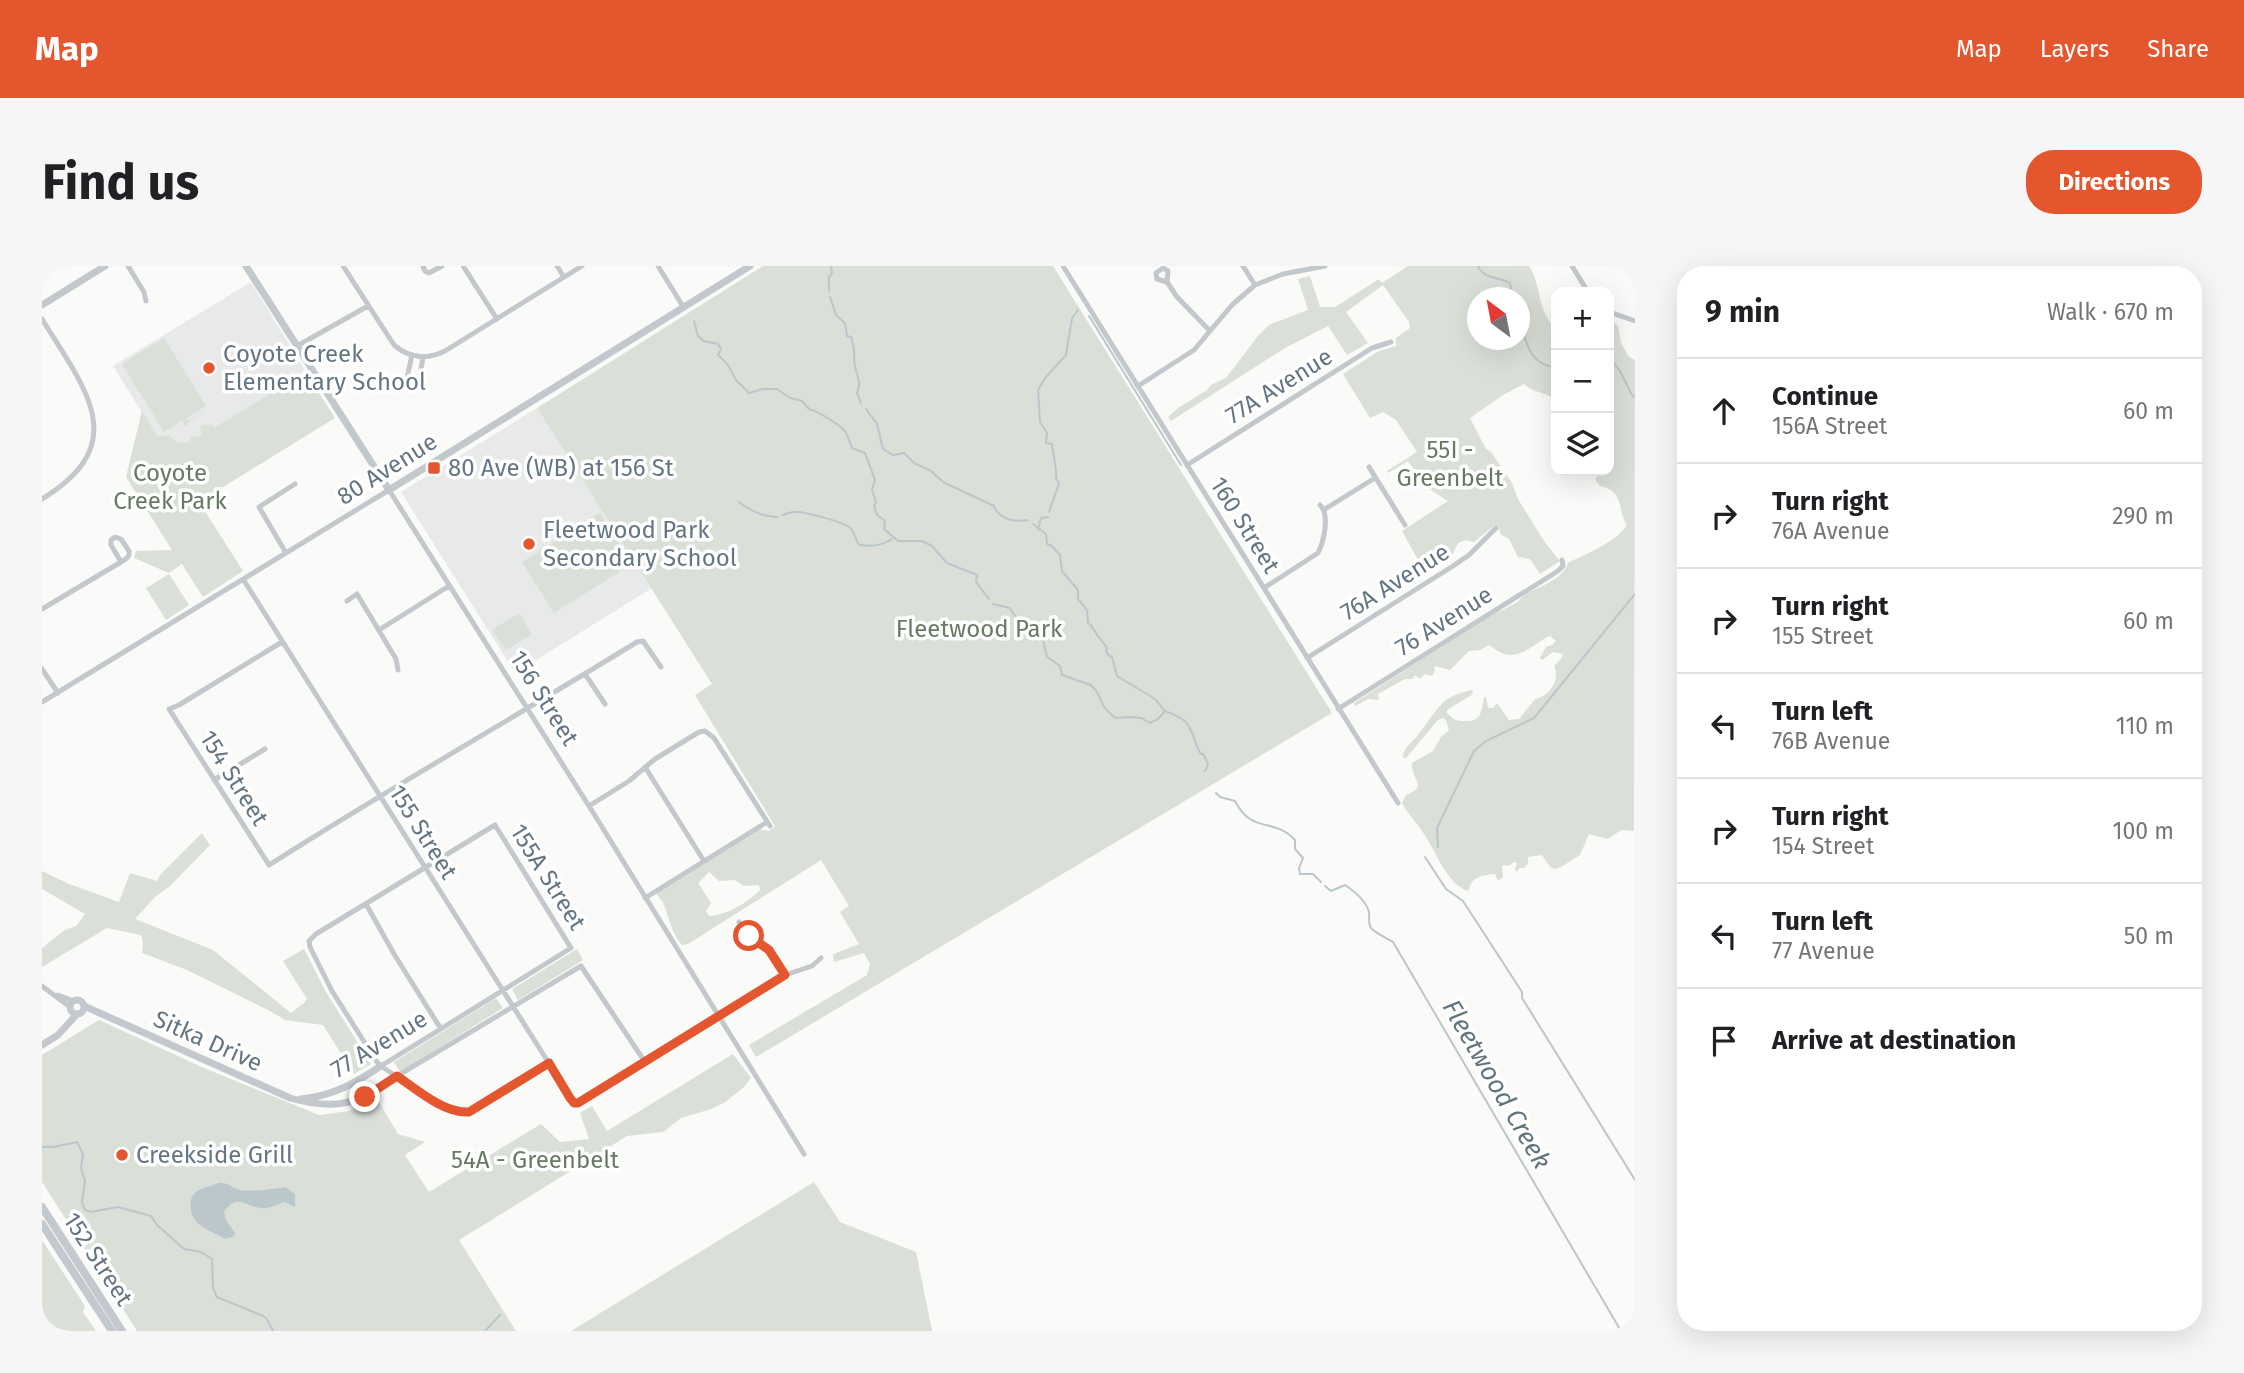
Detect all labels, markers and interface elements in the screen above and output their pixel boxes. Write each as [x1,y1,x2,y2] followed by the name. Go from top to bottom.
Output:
[35,29,99,69] text: Map
[1956,35,2002,63] text: Map
[2040,35,2109,63] text: Layers
[2147,35,2209,63] text: Share
[2026,150,2202,214] button: Directions
[42,153,199,212] text: Find us
[1467,287,1530,350] north arrow
[1551,287,1614,476] map controls
[1551,287,1614,350] button: +
[1705,294,1780,330] text: 9 min
[2047,298,2174,326] text: Walk · 670 m
[223,340,426,396] place label: Coyote Creek Elementary School
[1221,342,1337,430] street label: 77A Avenue
[1551,350,1614,413] button: −
[201,360,217,376] marker: Coyote Creek Elementary School
[1772,381,1878,412] text: Continue
[1705,392,1743,430] icon: ahead
[2123,397,2174,425] text: 60 m
[1772,412,1887,440] text: 156A Street
[1551,413,1614,476] button: layers
[332,427,442,511] street label: 80 Avenue
[1397,436,1504,492] park label: 55I - Greenbelt
[448,454,674,482] place label: 80 Ave (WB) at 156 St
[113,459,228,515] park label: Coyote Creek Park
[426,460,442,476] marker: 80 Ave (WB) at 156 St
[1204,472,1286,579] street label: 160 Street
[1772,486,1889,517] text: Turn right
[1705,497,1743,535] icon: right
[2112,502,2174,530] text: 290 m
[543,516,737,572] place label: Fleetwood Park Secondary School
[1772,517,1890,545] text: 76A Avenue
[521,536,537,552] marker: Fleetwood Park Secondary School
[1336,538,1454,626] street label: 76A Avenue
[1390,580,1498,662] street label: 76 Avenue
[1772,591,1889,622] text: Turn right
[1705,602,1743,640] icon: right
[2123,607,2174,635] text: 60 m
[896,615,1063,643] park label: Fleetwood Park
[1772,622,1873,650] text: 155 Street
[504,645,584,751] street label: 156 Street
[1772,696,1873,727] text: Turn left
[1705,707,1743,745] icon: left
[2116,712,2174,740] text: 110 m
[194,725,274,831] street label: 154 Street
[1772,727,1890,755] text: 76B Avenue
[383,780,463,885] street label: 155 Street
[1772,801,1889,832] text: Turn right
[1705,812,1743,850] icon: right
[2113,817,2174,845] text: 100 m
[504,819,592,935] street label: 155A Street
[1772,832,1874,860] text: 154 Street
[1772,906,1873,937] text: Turn left
[1705,917,1743,955] icon: left
[733,920,764,951] route start
[2124,922,2174,950] text: 50 m
[1772,937,1875,965] text: 77 Avenue
[1436,994,1558,1174] water label: Fleetwood Creek
[326,1004,432,1084] street label: 77 Avenue
[149,1005,267,1077] street label: Sitka Drive
[1705,1022,1743,1060] icon: arrive
[1772,1025,2016,1056] text: Arrive at destination
[349,1081,380,1112] route end
[136,1141,293,1169] place label: Creekside Grill
[451,1146,619,1174] park label: 54A - Greenbelt
[114,1147,130,1163] marker: Creekside Grill
[58,1207,139,1311] street label: 152 Street

